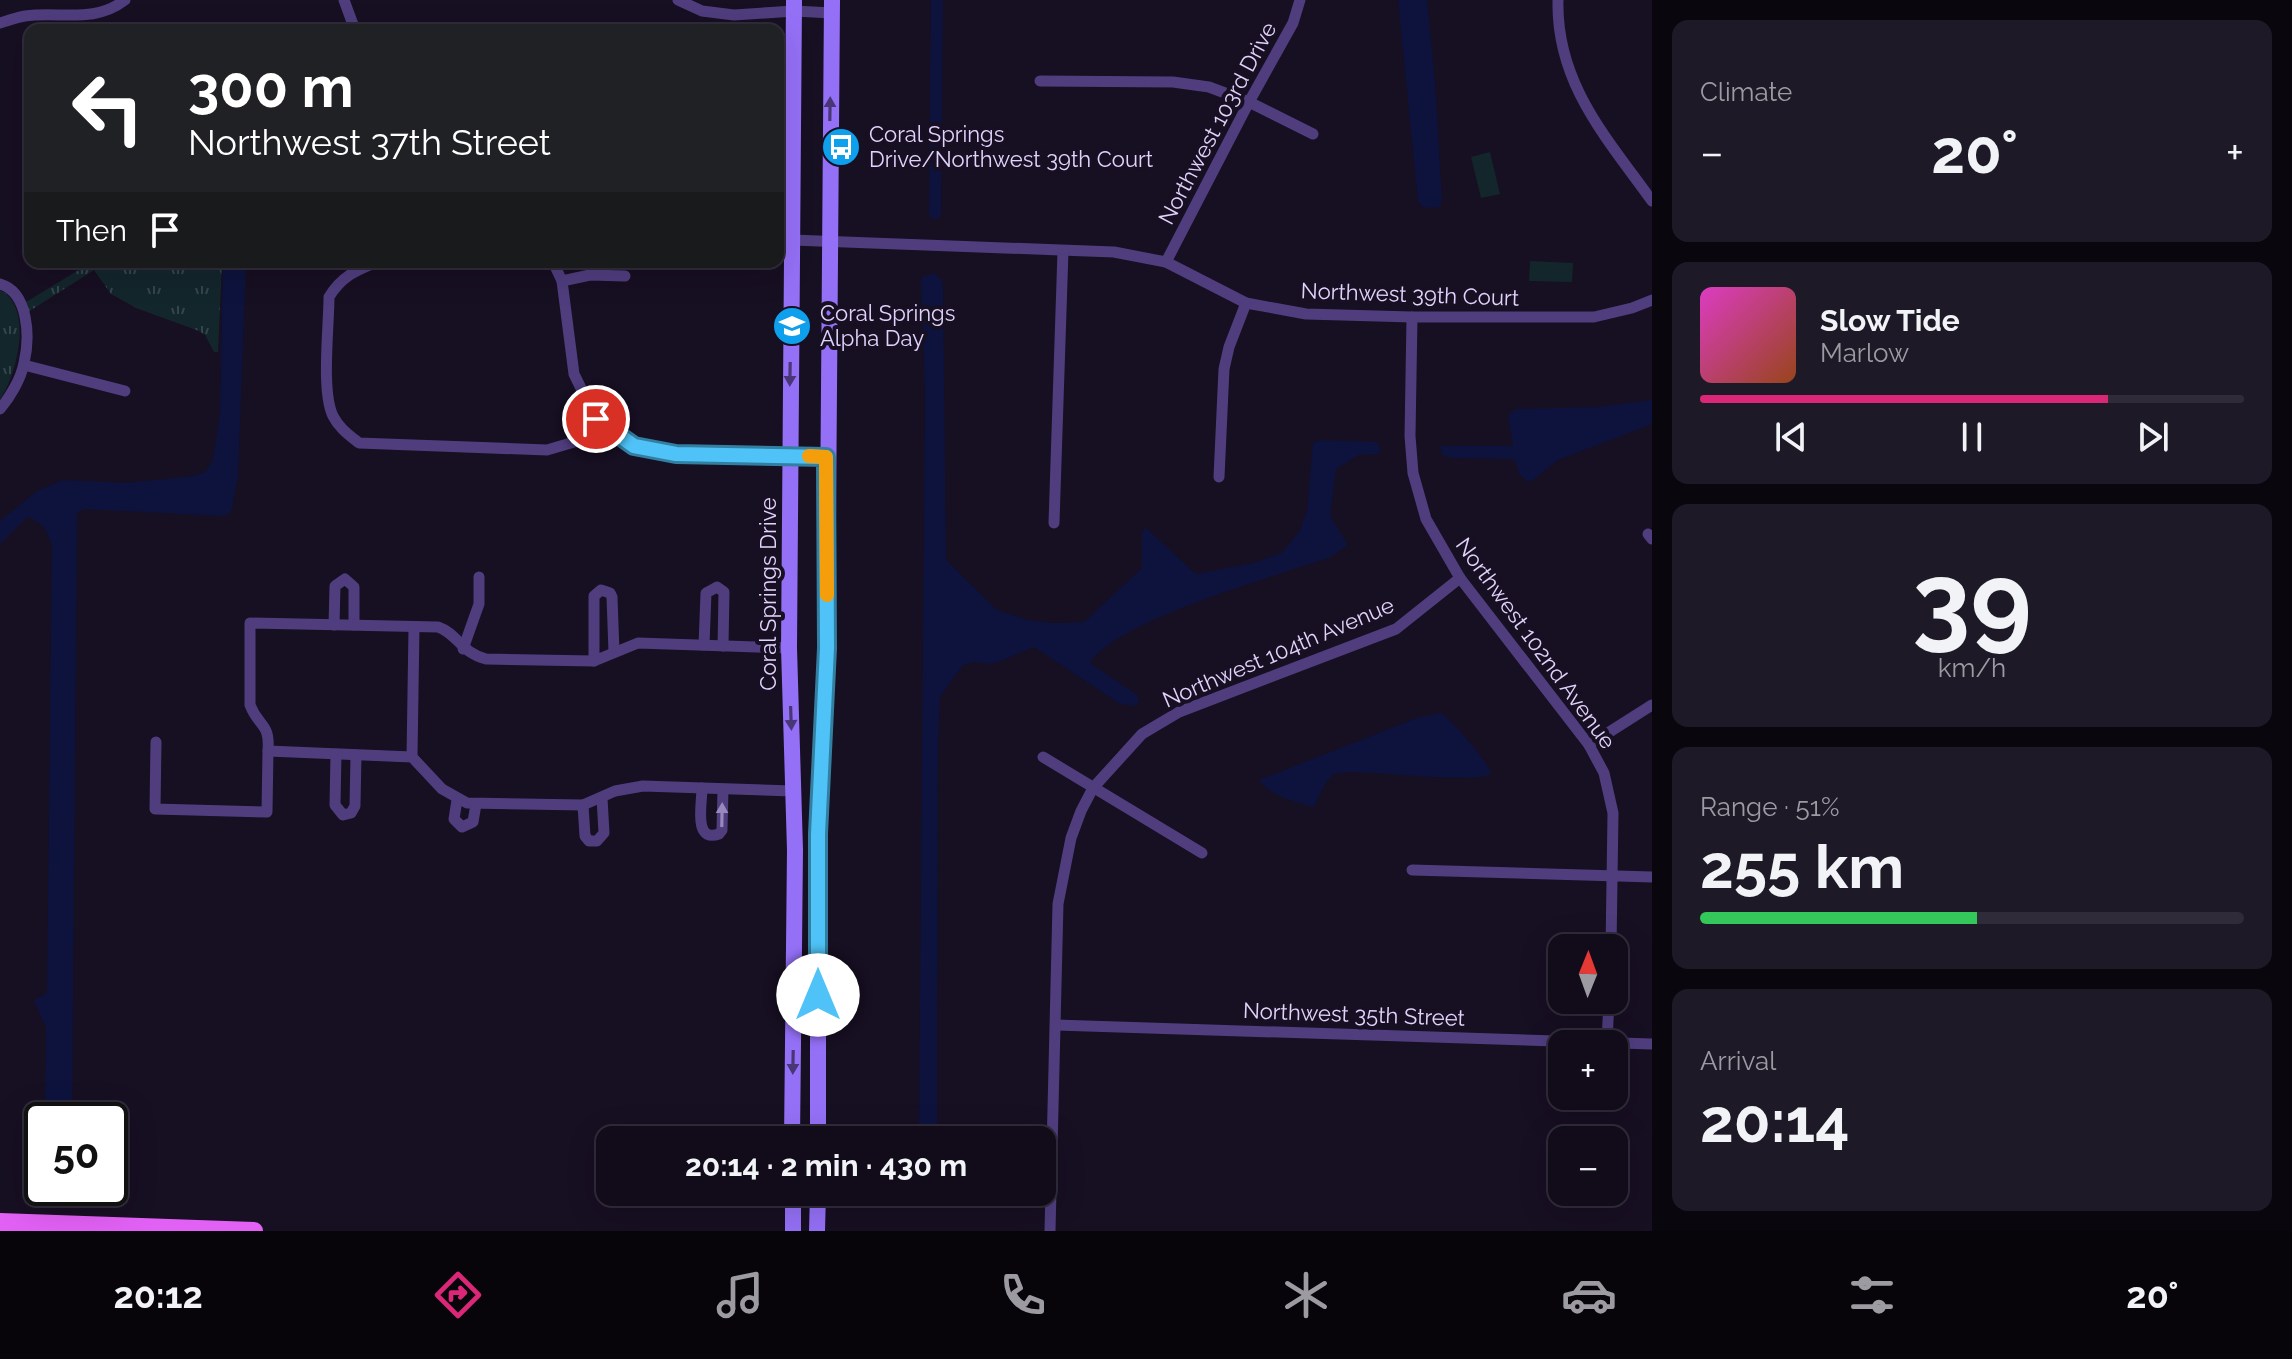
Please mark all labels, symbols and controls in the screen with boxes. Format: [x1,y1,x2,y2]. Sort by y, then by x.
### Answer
street label: Northwest 103rd Drive [1153,17,1281,229]
text: 300 m [188,54,354,120]
icon: left [56,56,160,160]
text: Climate [1700,77,1792,107]
one-way arrow [824,96,836,121]
text: 20° [1931,117,2018,187]
text: Northwest 37th Street [188,121,551,163]
place label: Coral Springs Drive/Northwest 39th Court [869,121,1154,172]
bus stop icon: Coral Springs Drive/Northwest 39th Court [820,126,862,168]
text: − [1700,127,1724,178]
text: + [2226,127,2244,178]
icon: arrive [143,208,187,252]
text: Then [56,213,127,248]
street label: Northwest 39th Court [1300,277,1520,311]
place label: Coral Springs Alpha Day [820,300,955,351]
text: Slow Tide [1820,303,1960,338]
school or university icon: Coral Springs Alpha Day [771,305,813,347]
text: Marlow [1820,338,1909,368]
one-way arrow [784,362,797,387]
pin [562,385,630,453]
icon: arrive [574,397,618,441]
icon: previous [1769,415,1813,459]
icon: pause [1950,415,1994,459]
icon: next [2131,415,2175,459]
street label: Coral Springs Drive [755,497,781,691]
street label: Northwest 102nd Avenue [1451,532,1621,754]
text: 39 [1912,540,2032,662]
street label: Northwest 104th Avenue [1158,591,1398,713]
text: km/h [1938,653,2006,683]
one-way arrow [785,706,798,731]
text: Range · 51% [1700,792,1839,822]
one-way arrow [716,802,729,827]
text: 255 km [1700,832,1904,902]
north arrow [1548,934,1628,1014]
map controls [1548,934,1628,1206]
position arrow [776,953,860,1037]
street label: Northwest 35th Street [1243,997,1466,1031]
button: + [1548,1030,1628,1110]
text: Arrival [1700,1046,1776,1076]
one-way arrow [787,1050,799,1075]
text: 20:14 [1700,1086,1849,1156]
speed limit sign: 50 [24,1102,128,1206]
button: − [1548,1126,1628,1206]
text: 20:14 · 2 min · 430 m [685,1148,967,1183]
icon: directions [430,1267,486,1323]
icon: music [712,1267,768,1323]
icon: phone [995,1267,1051,1323]
icon: climate [1278,1267,1334,1323]
icon: car [1561,1267,1617,1323]
icon: filters [1844,1267,1900,1323]
text: 20:12 [113,1274,203,1316]
text: 20° [2126,1274,2179,1316]

